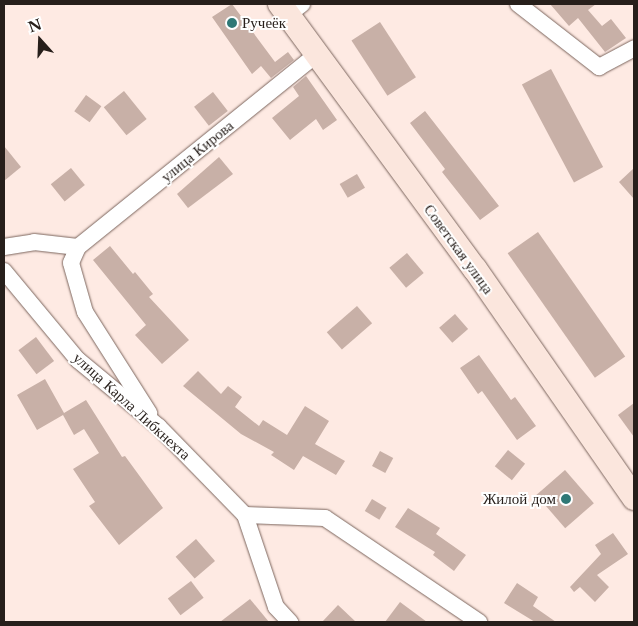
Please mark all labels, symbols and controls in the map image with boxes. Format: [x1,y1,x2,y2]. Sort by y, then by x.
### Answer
place label: Ручеёк [242,14,286,32]
north arrow [15,15,65,65]
text: N [26,15,44,37]
marker: Ручеёк [226,17,238,29]
street label: улица Кирова [157,116,237,186]
street label: Советская улица [420,201,498,297]
street label: улица Карла Либкнехта [70,349,194,463]
place label: Жилой дом [483,490,556,508]
marker: Жилой дом [560,493,572,505]

